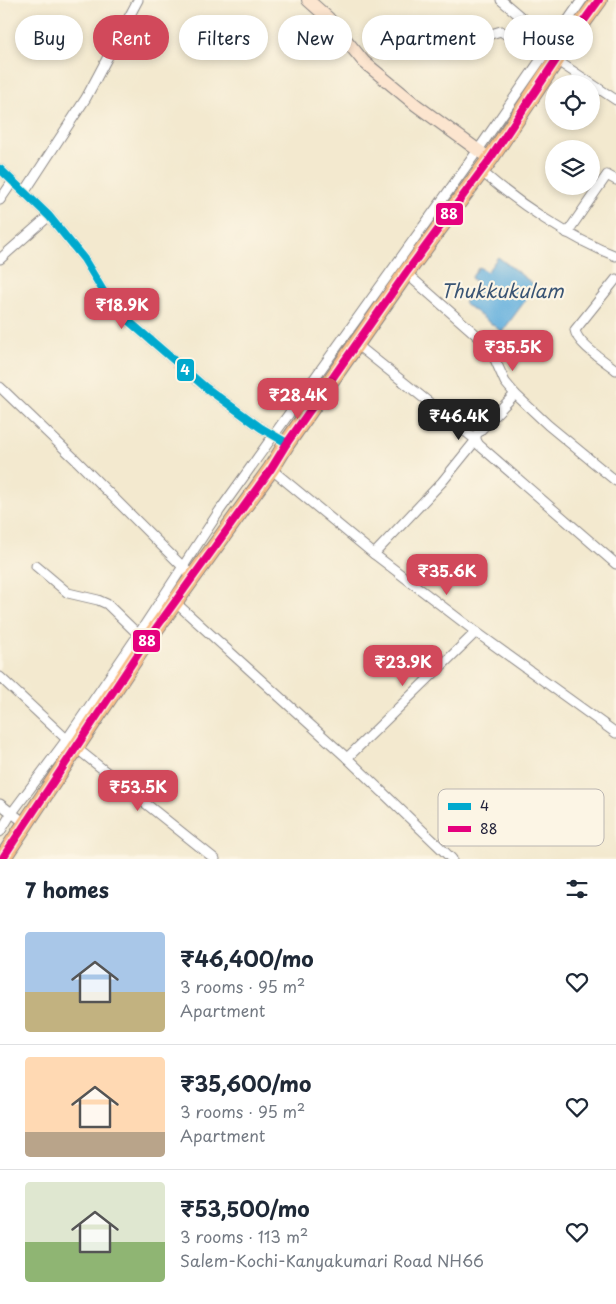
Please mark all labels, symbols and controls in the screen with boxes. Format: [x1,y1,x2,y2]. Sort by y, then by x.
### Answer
chip: Buy [15,15,83,60]
chip: Rent [93,15,169,60]
chip: Filters [179,15,268,60]
chip: New [278,15,352,60]
chip: Apartment [362,15,494,60]
chip: House [504,15,593,60]
map controls [545,75,600,195]
button: locate [545,75,600,130]
button: layers [545,140,600,195]
line badge: 88 [435,202,464,226]
text: 88 [440,203,458,224]
water label: Thukkukulam [440,276,564,304]
pin: ₹18.9K [81,288,163,330]
text: ₹18.9K [95,292,149,316]
pin: ₹35.5K [472,330,554,372]
text: ₹35.5K [484,334,542,358]
line badge: 4 [176,358,195,382]
text: 4 [180,359,190,380]
pin: ₹28.4K [257,378,339,420]
text: ₹28.4K [268,382,328,406]
pin: ₹46.4K [418,398,500,441]
text: ₹46.4K [429,403,489,427]
pin: ₹35.6K [406,554,488,596]
text: ₹35.6K [417,558,477,582]
line badge: 88 [132,629,161,653]
text: 88 [138,630,156,651]
pin: ₹23.9K [362,644,444,687]
text: ₹23.9K [374,649,432,673]
pin: ₹53.5K [97,770,179,812]
text: ₹53.5K [109,774,167,798]
legend [438,789,604,846]
text: 4 [480,795,489,816]
text: 88 [480,818,497,839]
text: 7 homes [25,873,109,905]
icon: filters [563,875,591,903]
text: ₹46,400/mo [180,942,314,974]
icon: home [65,952,125,1012]
icon: heart [563,968,591,996]
text: 3 rooms · 95 m² [180,974,305,998]
text: Apartment [180,998,265,1022]
text: ₹35,600/mo [180,1067,311,1099]
icon: home [65,1077,125,1137]
icon: heart [563,1093,591,1121]
text: 3 rooms · 95 m² [180,1099,305,1123]
text: Apartment [180,1123,265,1147]
text: ₹53,500/mo [180,1192,310,1224]
icon: home [65,1202,125,1262]
icon: heart [563,1218,591,1246]
text: 3 rooms · 113 m² [180,1224,308,1248]
text: Salem-Kochi-Kanyakumari Road NH66 [180,1248,484,1272]

